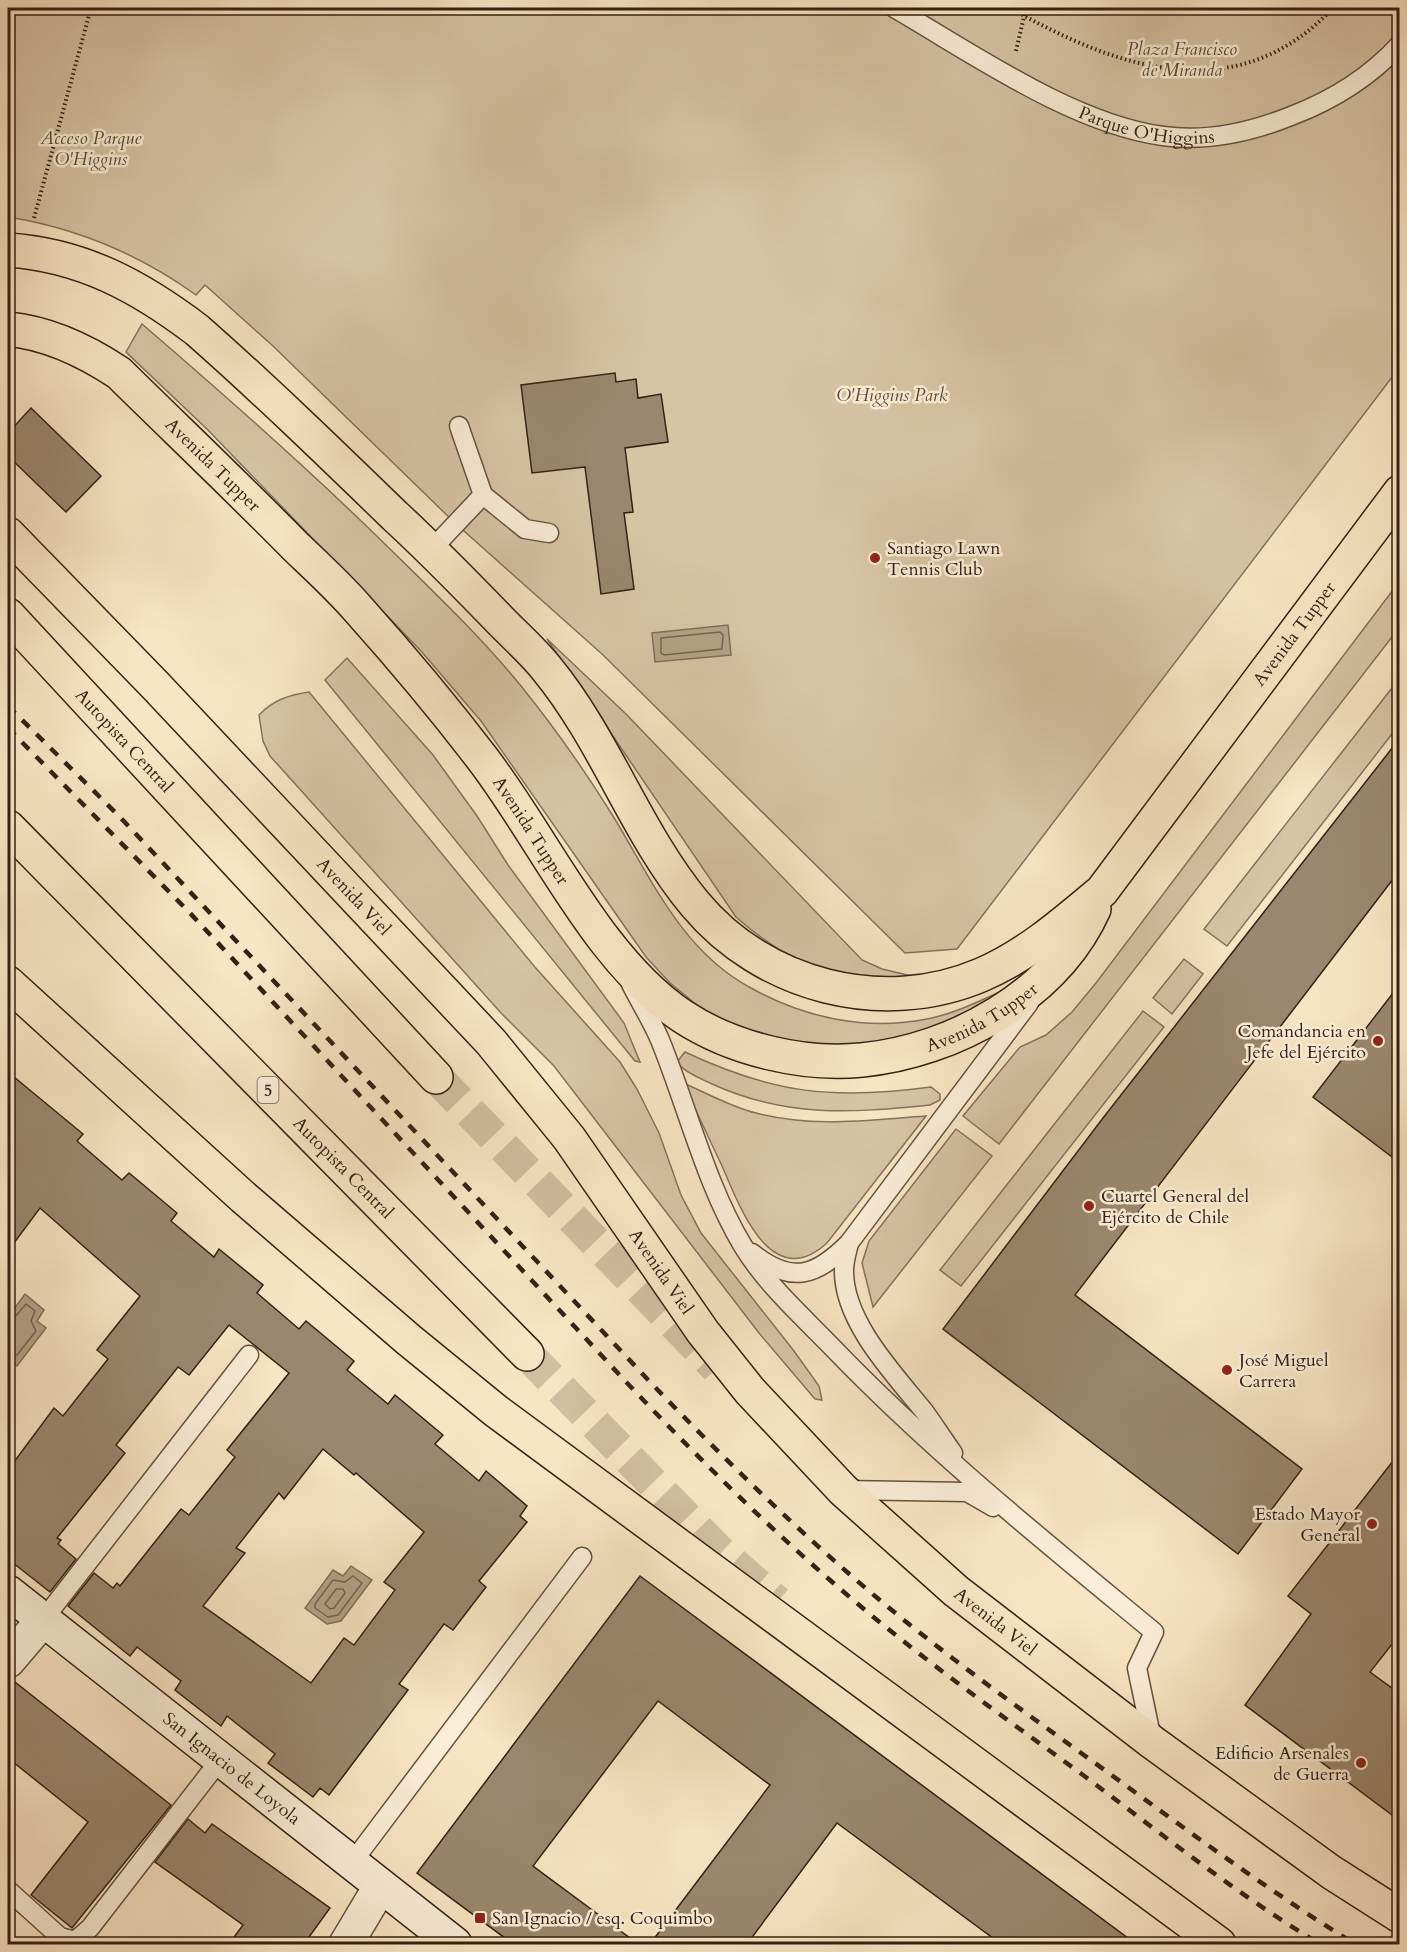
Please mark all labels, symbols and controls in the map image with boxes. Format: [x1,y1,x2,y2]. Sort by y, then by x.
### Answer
park label: Plaza Francisco de Miranda [1127,37,1237,83]
street label: Parque O'Higgins [1075,100,1216,151]
park label: Acceso Parque O'Higgins [40,126,142,172]
park label: O'Higgins Park [836,383,948,408]
street label: Avenida Tupper [159,413,266,518]
place label: Santiago Lawn Tennis Club [887,536,1001,582]
marker: Santiago Lawn Tennis Club [868,551,882,565]
street label: Avenida Tupper [1247,576,1342,692]
street label: Autopista Central [69,683,179,799]
street label: Avenida Tupper [486,771,575,890]
street label: Avenida Viel [311,852,397,942]
street label: Avenida Tupper [923,977,1044,1059]
place label: Comandancia en Jefe del Ejército [1237,1019,1367,1065]
marker: Comandancia en Jefe del Ejército [1371,1034,1385,1048]
road number: 5 [258,1077,278,1103]
street label: Autopista Central [287,1111,399,1225]
place label: Cuartel General del Ejército de Chile [1101,1184,1250,1230]
marker: Cuartel General del Ejército de Chile [1082,1199,1096,1213]
street label: Avenida Viel [623,1224,699,1320]
place label: José Miguel Carrera [1236,1348,1329,1394]
marker: José Miguel Carrera [1220,1363,1234,1377]
place label: Estado Mayor General [1255,1502,1360,1548]
marker: Estado Mayor General [1365,1517,1379,1531]
street label: Avenida Viel [948,1582,1042,1662]
street label: San Ignacio de Loyola [158,1707,306,1831]
place label: Edificio Arsenales de Guerra [1215,1741,1349,1787]
marker: Edificio Arsenales de Guerra [1354,1756,1368,1770]
place label: San Ignacio / esq. Coquimbo [492,1906,713,1931]
marker: San Ignacio / esq. Coquimbo [473,1911,487,1925]

